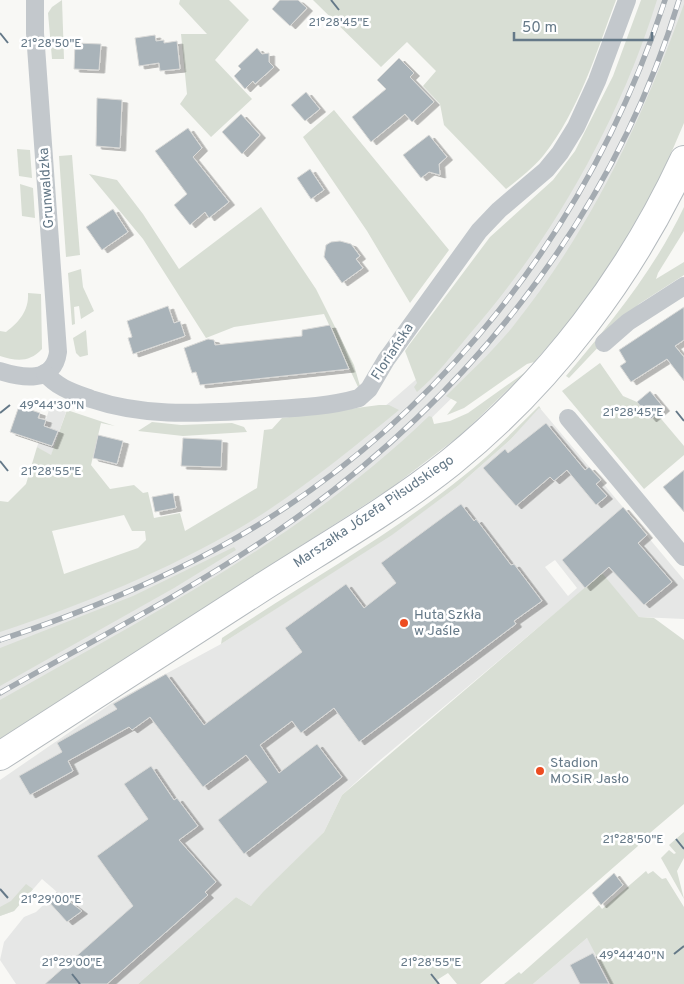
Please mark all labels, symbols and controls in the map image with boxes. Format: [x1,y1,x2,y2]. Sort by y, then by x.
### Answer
scale bar [514,10,652,42]
text: 21°28'45"E [309,15,369,31]
text: 50 m [522,19,557,38]
text: 21°28'50"E [20,36,82,52]
street label: Grunwaldzka [36,147,58,229]
street label: Floriańska [368,320,418,384]
text: 49°44'30"N [20,398,84,414]
text: 21°28'45"E [603,405,663,421]
street label: Marszałka Józefa Piłsudskiego [290,452,458,572]
text: 21°28'55"E [21,464,81,480]
place label: Huta Szkła w Jaśle [414,607,481,640]
marker: Huta Szkła w Jaśle [398,617,410,629]
place label: Stadion MOSiR Jasło [550,755,629,788]
marker: Stadion MOSiR Jasło [534,765,546,777]
text: 21°28'50"E [602,832,664,848]
text: 21°29'00"E [20,892,82,908]
text: 49°44'40"N [599,948,665,964]
text: 21°29'00"E [41,955,103,971]
text: 21°28'55"E [401,955,461,971]

